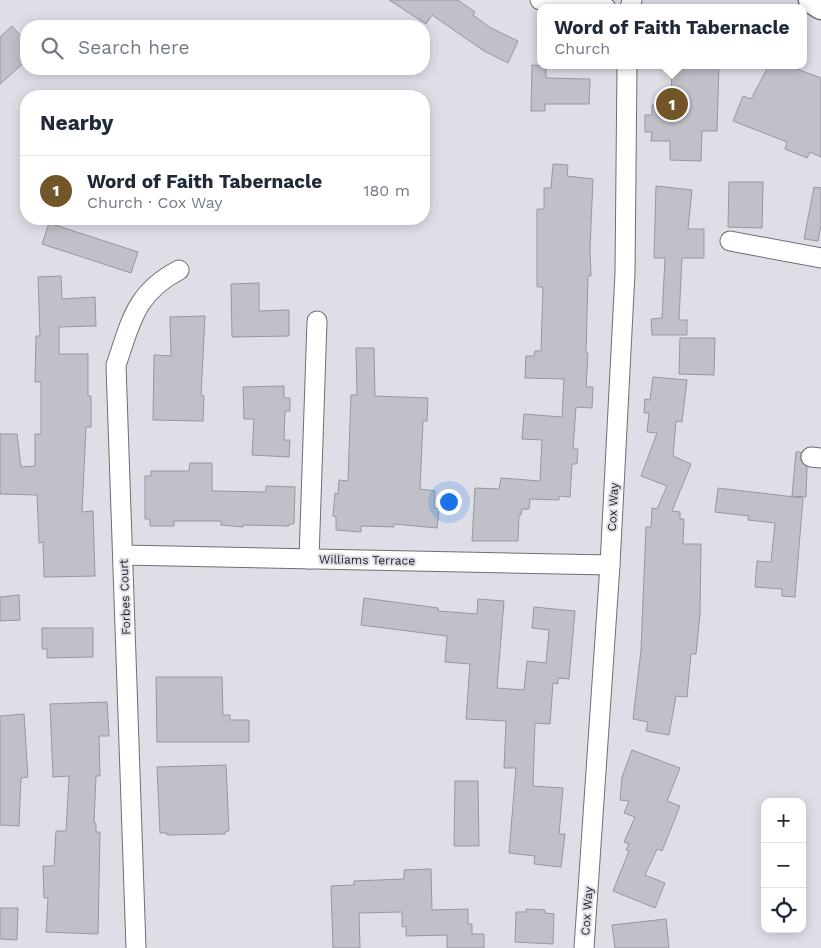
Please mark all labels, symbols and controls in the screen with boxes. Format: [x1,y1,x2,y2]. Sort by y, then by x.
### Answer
popup [537,4,807,69]
text: Word of Faith Tabernacle [554,16,790,39]
search box [20,20,430,75]
icon: search [38,34,66,62]
text: Search here [78,36,189,59]
text: Church [554,39,610,58]
pin: 1 [656,85,688,123]
text: Nearby [40,110,113,135]
text: Word of Faith Tabernacle [87,170,322,193]
text: 1 [53,181,59,200]
text: 180 m [363,181,410,200]
text: Church · Cox Way [87,193,223,212]
street label: Cox Way [605,481,621,532]
your location [436,489,462,515]
street label: Williams Terrace [319,552,415,568]
street label: Forbes Court [117,559,133,635]
map controls [761,798,806,933]
button: + [761,798,806,843]
button: − [761,843,806,888]
street label: Cox Way [578,885,596,936]
button: locate [761,888,806,933]

